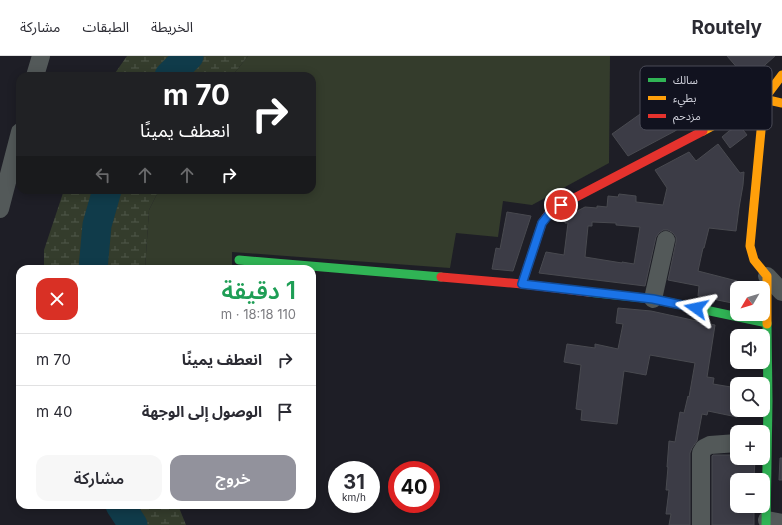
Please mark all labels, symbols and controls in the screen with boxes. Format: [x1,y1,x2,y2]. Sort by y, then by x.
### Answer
text: Routely [691,16,762,39]
text: مشاركة [20,18,60,35]
text: الطبقات [82,18,129,35]
text: الخريطة [151,18,193,35]
legend [640,66,772,130]
text: سالك [673,73,698,87]
text: 70 m [163,78,230,112]
icon: right [244,88,296,140]
text: بطيء [673,91,696,108]
text: مزدحم [673,109,701,125]
text: انعطف يمينًا [140,120,230,141]
icon: left [92,164,114,186]
icon: ahead [134,164,156,186]
icon: ahead [176,164,198,186]
icon: right [218,164,240,186]
pin [544,188,578,222]
icon: arrive [550,194,572,216]
text: 1 دقيقة [222,276,296,305]
button: close [36,278,78,320]
north arrow [730,281,770,321]
map controls [730,281,770,513]
position arrow [675,287,717,329]
text: 110 m · 18:18 [221,306,296,322]
button: sound [730,329,770,369]
icon: right [274,349,296,371]
text: 70 m [36,350,71,369]
text: انعطف يمينًا [182,350,262,369]
button: search [730,377,770,417]
icon: arrive [274,401,296,423]
text: 40 m [36,402,73,421]
text: الوصول إلى الوجهة [142,402,262,421]
button: + [730,425,770,465]
button: مشاركة [36,455,162,501]
button: خروج [170,455,296,501]
speed limit sign: 40 [388,461,440,513]
text: 31 [343,470,365,494]
button: − [730,473,770,513]
text: km/h [342,491,366,503]

